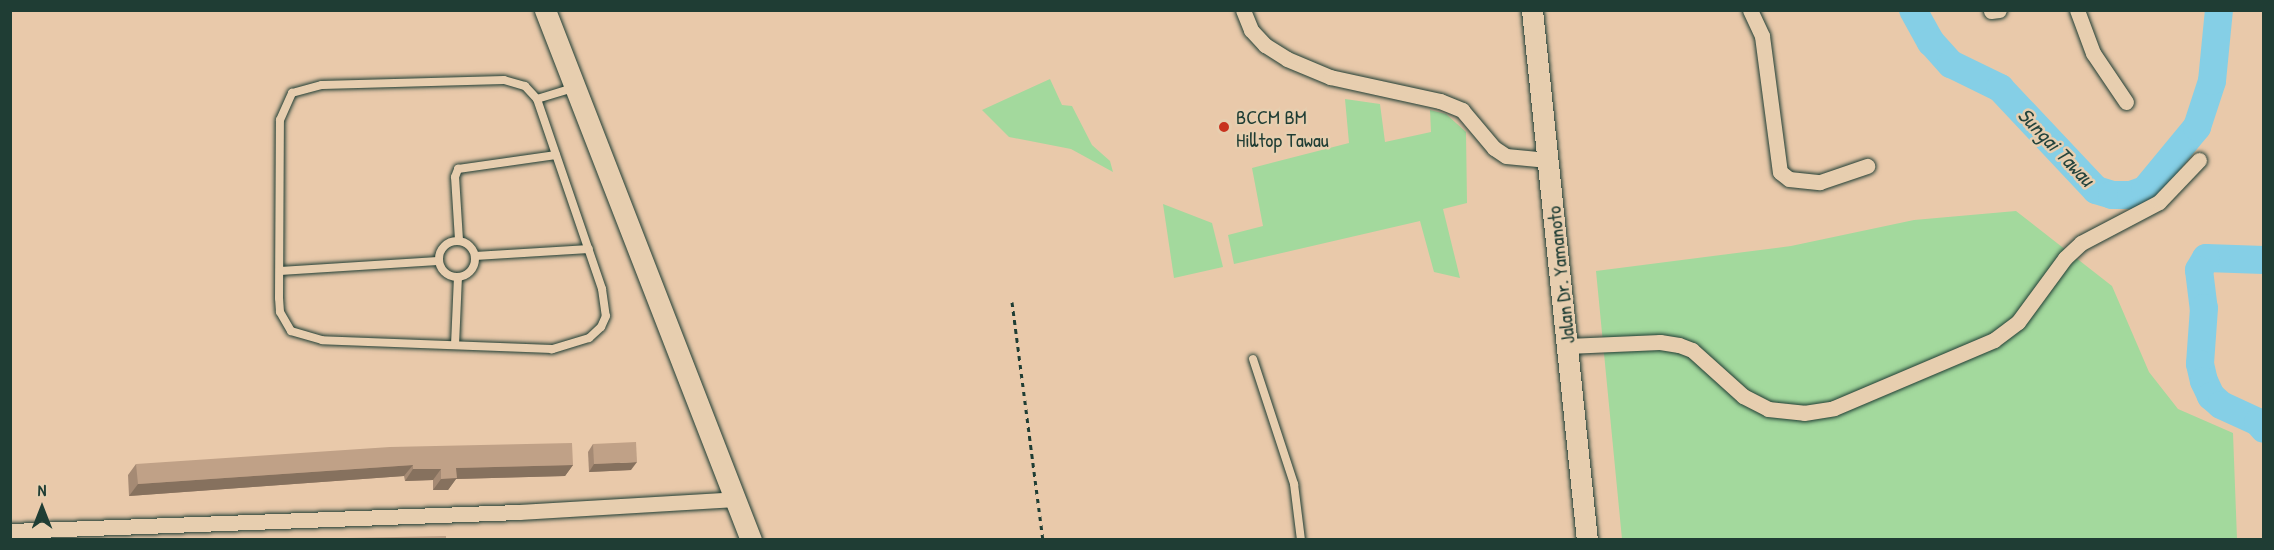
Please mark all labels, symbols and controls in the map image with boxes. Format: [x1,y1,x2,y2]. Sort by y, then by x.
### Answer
water label: Sungai Tawau [2013,103,2099,191]
place label: BCCM BM Hilltop Tawau [1236,104,1329,151]
marker: BCCM BM Hilltop Tawau [1217,120,1231,134]
street label: Jalan Dr. Yamanoto [1541,205,1579,345]
north arrow [12,478,72,538]
text: N [38,479,46,501]

